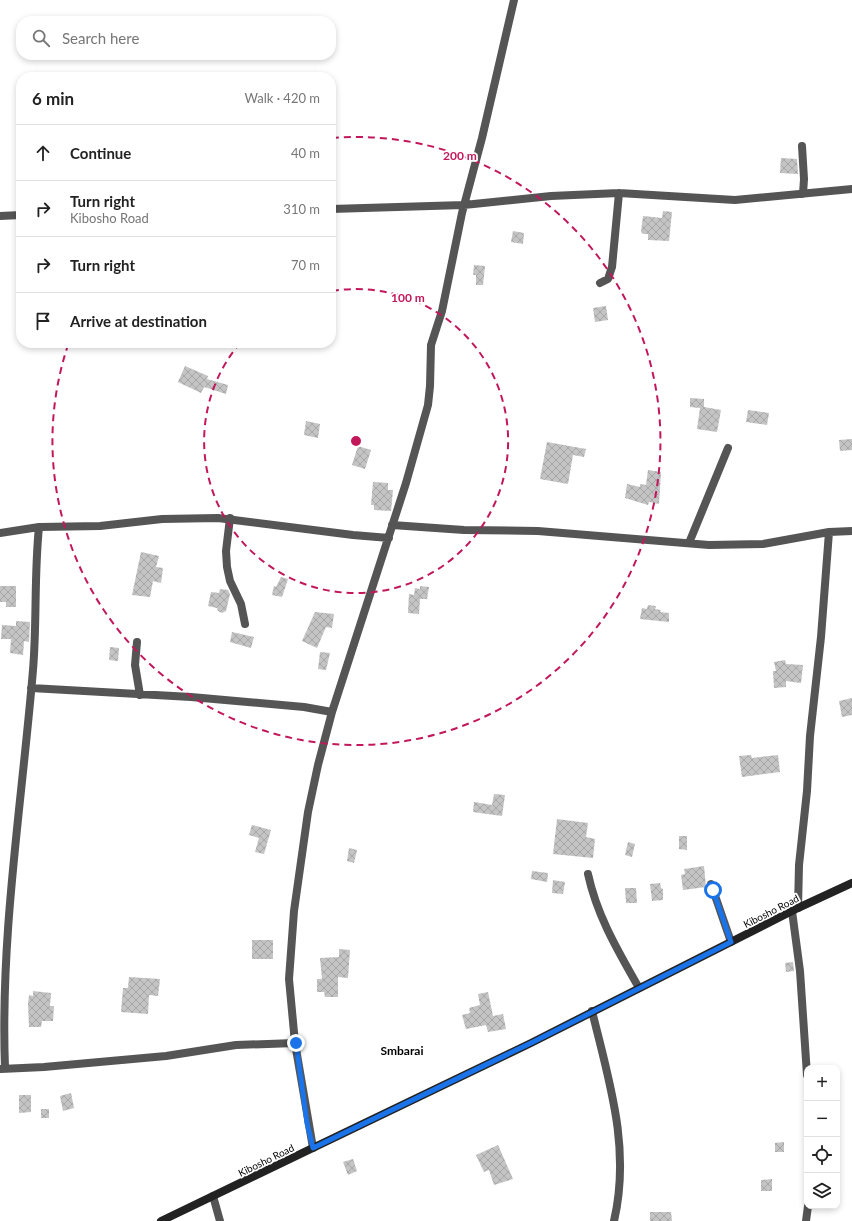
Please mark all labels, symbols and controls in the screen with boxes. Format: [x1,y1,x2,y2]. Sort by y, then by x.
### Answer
search box [16,16,336,60]
icon: search [30,27,52,49]
text: Search here [62,29,139,47]
text: 6 min [32,88,74,109]
text: Walk · 420 m [244,90,320,106]
icon: ahead [32,142,54,164]
text: Continue [70,144,131,162]
text: 40 m [291,145,320,161]
text: 200 m [443,148,477,163]
text: Turn right [70,192,135,210]
icon: right [32,198,54,220]
text: 310 m [283,201,320,217]
text: Kibosho Road [70,210,149,226]
icon: right [32,254,54,276]
text: Turn right [70,256,135,274]
text: 70 m [291,257,320,273]
text: 100 m [391,290,425,305]
icon: arrive [32,310,54,332]
text: Arrive at destination [70,312,207,330]
centre of rings [349,434,363,448]
route start [704,881,722,899]
street label: Kibosho Road [741,892,801,930]
route end [287,1034,305,1052]
district label: Smbarai [381,1043,423,1058]
map controls [804,1065,840,1209]
button: + [804,1065,840,1101]
button: − [804,1101,840,1137]
button: locate [804,1137,840,1173]
street label: Kibosho Road [236,1141,296,1179]
button: layers [804,1173,840,1209]

